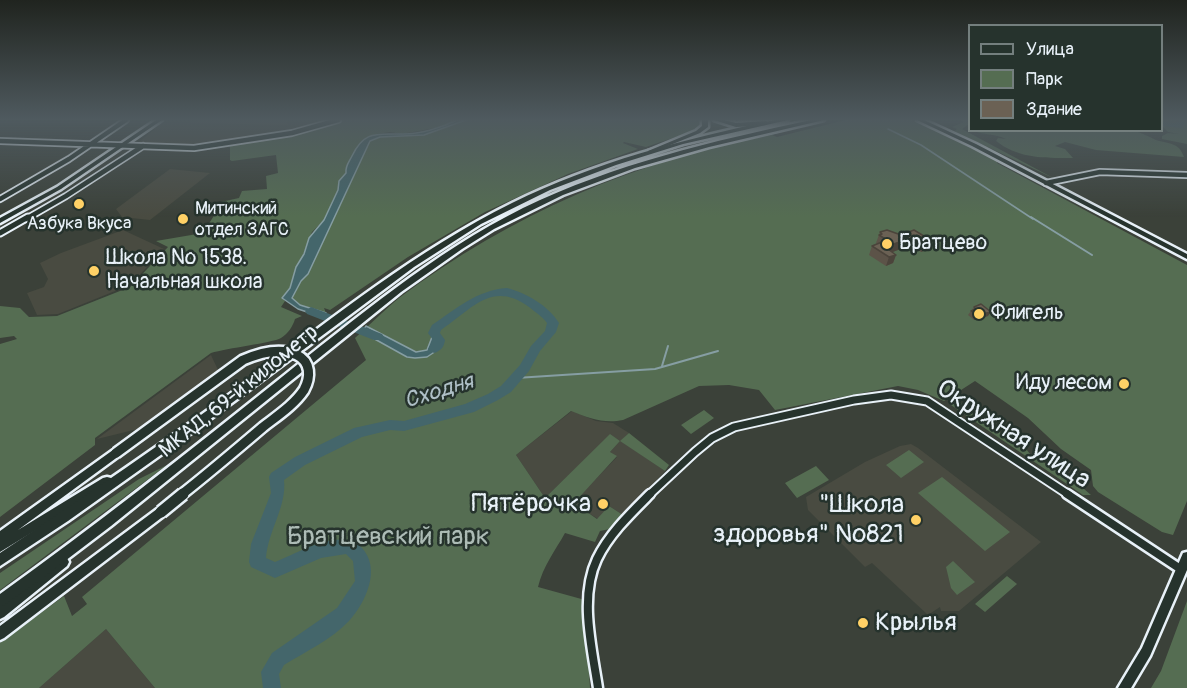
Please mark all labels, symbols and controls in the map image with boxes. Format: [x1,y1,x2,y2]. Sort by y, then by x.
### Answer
legend [968,24,1163,132]
text: Улица [1026,38,1074,61]
text: Парк [1026,68,1063,91]
text: Здание [1026,98,1082,121]
marker: Азбука Вкуса [72,197,86,211]
place label: Митинский отдел ЗАГС [195,198,289,240]
marker: Митинский отдел ЗАГС [176,212,190,226]
place label: Азбука Вкуса [27,213,131,235]
place label: Братцево [899,231,987,257]
marker: Братцево [880,237,894,251]
place label: Школа № 1538. Начальная школа [106,246,263,296]
marker: Школа № 1538. Начальная школа [87,264,101,278]
place label: Флигель [991,301,1064,327]
marker: Флигель [972,307,986,321]
street label: МКАД, 69-й километр [154,320,324,464]
water label: Сходня [401,369,477,415]
place label: Иду лесом [1016,371,1112,397]
street label: Окружная улица [930,374,1096,496]
marker: Иду лесом [1117,377,1131,391]
place label: Пятёрочка [471,488,591,520]
place label: "Школа здоровья" №821 [713,489,904,550]
marker: Пятёрочка [596,497,610,511]
marker: "Школа здоровья" №821 [909,513,923,527]
park label: Братцевский парк [287,521,489,553]
place label: Крылья [875,607,957,639]
marker: Крылья [856,616,870,630]

